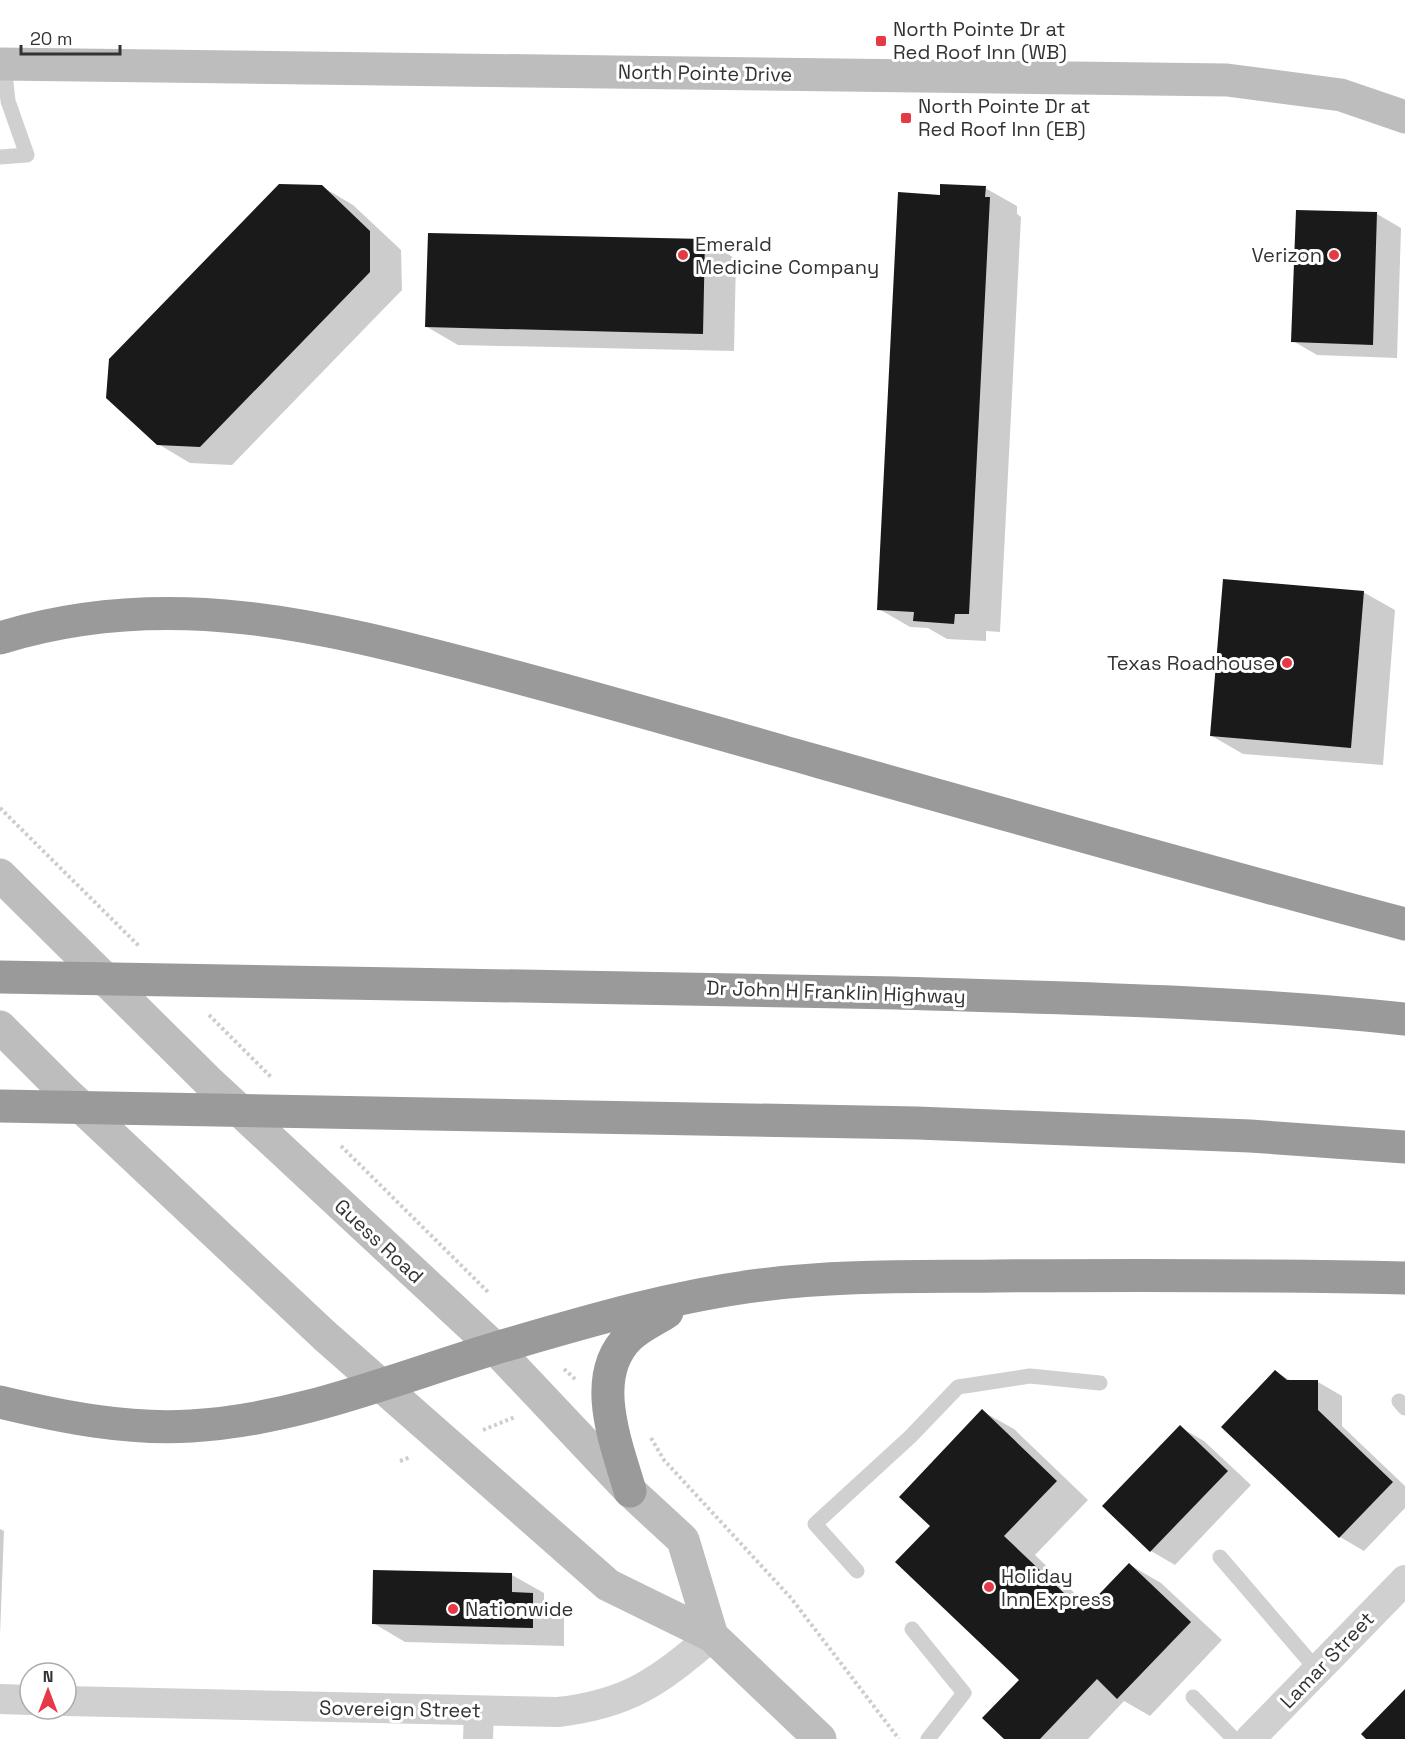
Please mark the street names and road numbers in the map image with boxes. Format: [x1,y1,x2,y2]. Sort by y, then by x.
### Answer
street label: North Pointe Drive [618,58,792,88]
street label: Dr John H Franklin Highway [706,974,966,1010]
street label: Guess Road [329,1193,429,1289]
street label: Lamar Street [1274,1606,1380,1714]
street label: Sovereign Street [319,1695,481,1723]

